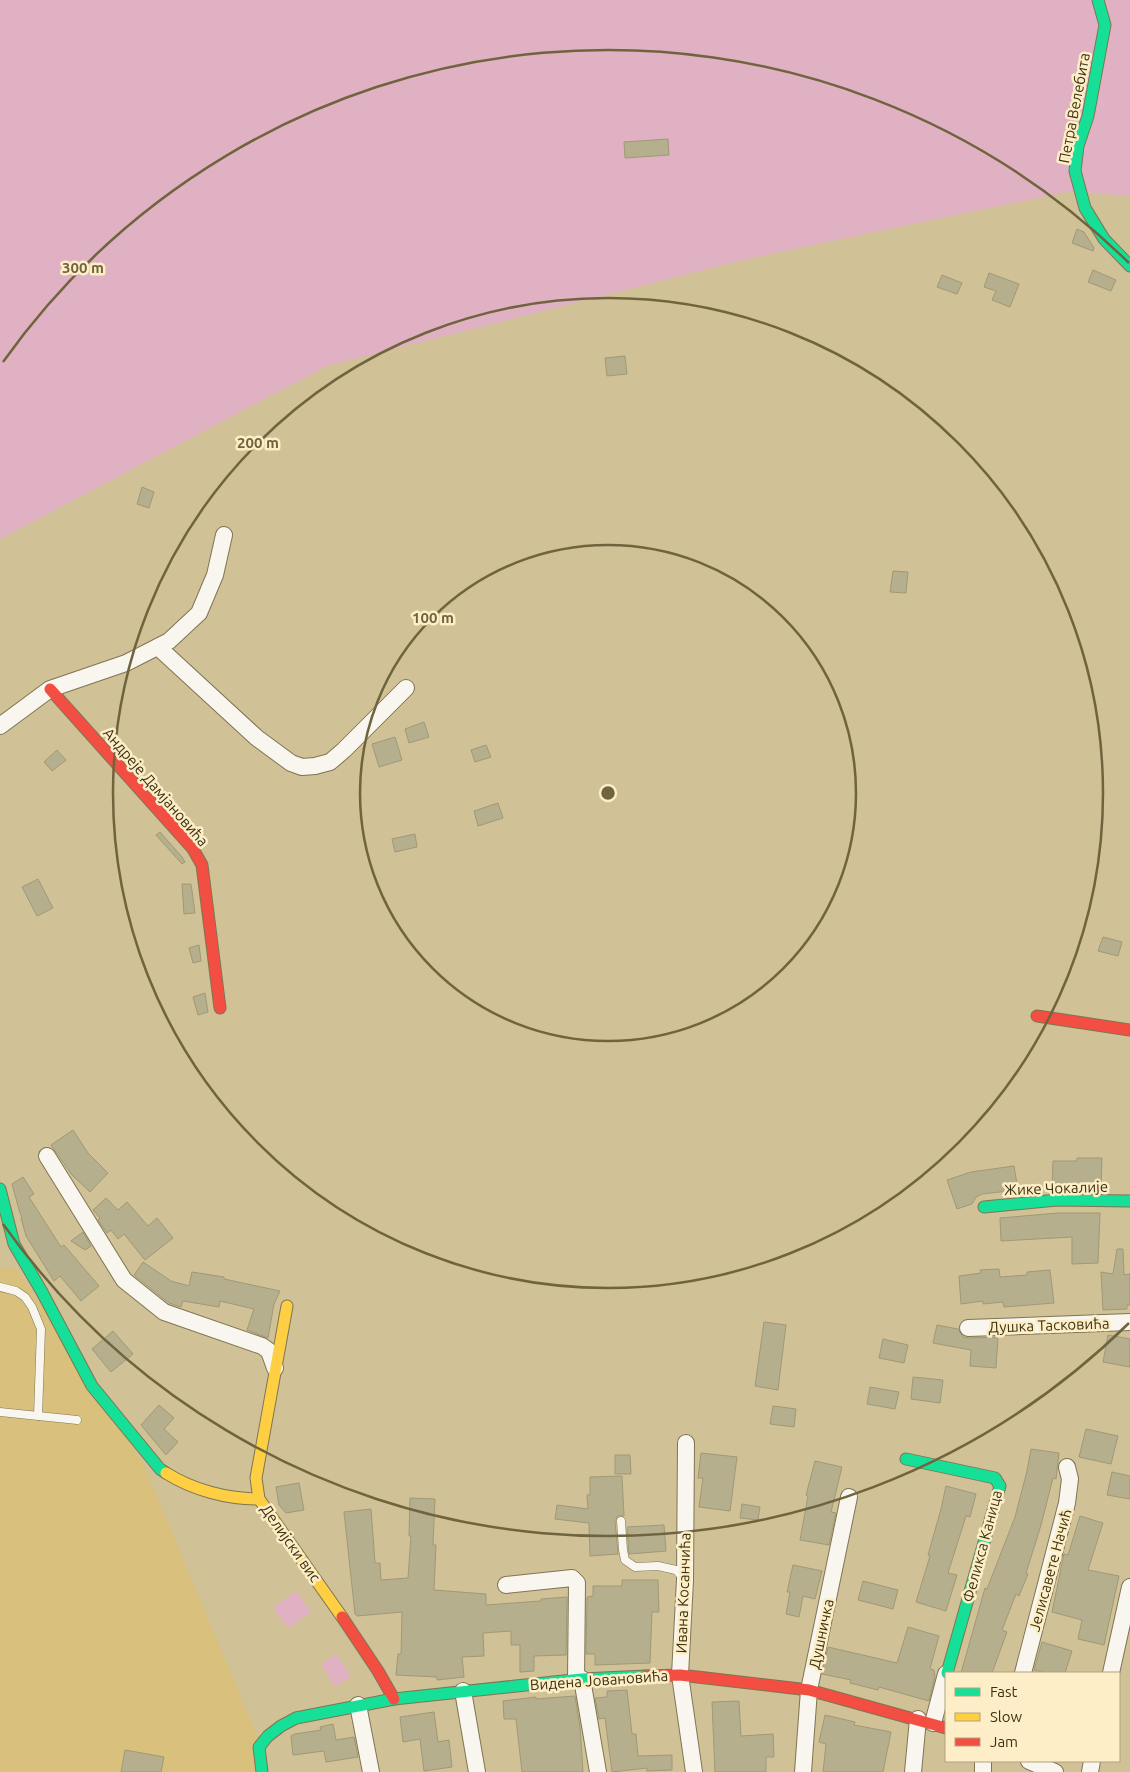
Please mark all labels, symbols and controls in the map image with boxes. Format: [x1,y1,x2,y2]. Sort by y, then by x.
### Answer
street label: Петра Велебита [1055,51,1093,165]
text: 300 m [62,259,104,276]
text: 200 m [237,434,279,451]
text: 100 m [412,609,454,626]
street label: Андреје Дамјановића [100,724,212,850]
centre of rings [599,784,617,802]
street label: Жике Чокалије [1004,1178,1108,1198]
street label: Душка Тасковића [988,1314,1110,1336]
street label: Феликса Каница [959,1488,1005,1604]
street label: Делијски вис [258,1501,324,1585]
street label: Јелисавете Начић [1025,1507,1075,1633]
street label: Ивана Косанчића [672,1532,694,1654]
street label: Душничка [805,1597,837,1671]
street label: Видена Јовановића [529,1667,669,1693]
legend [945,1672,1120,1762]
text: Fast [990,1683,1018,1700]
text: Slow [990,1708,1023,1725]
text: Jam [990,1733,1018,1750]

